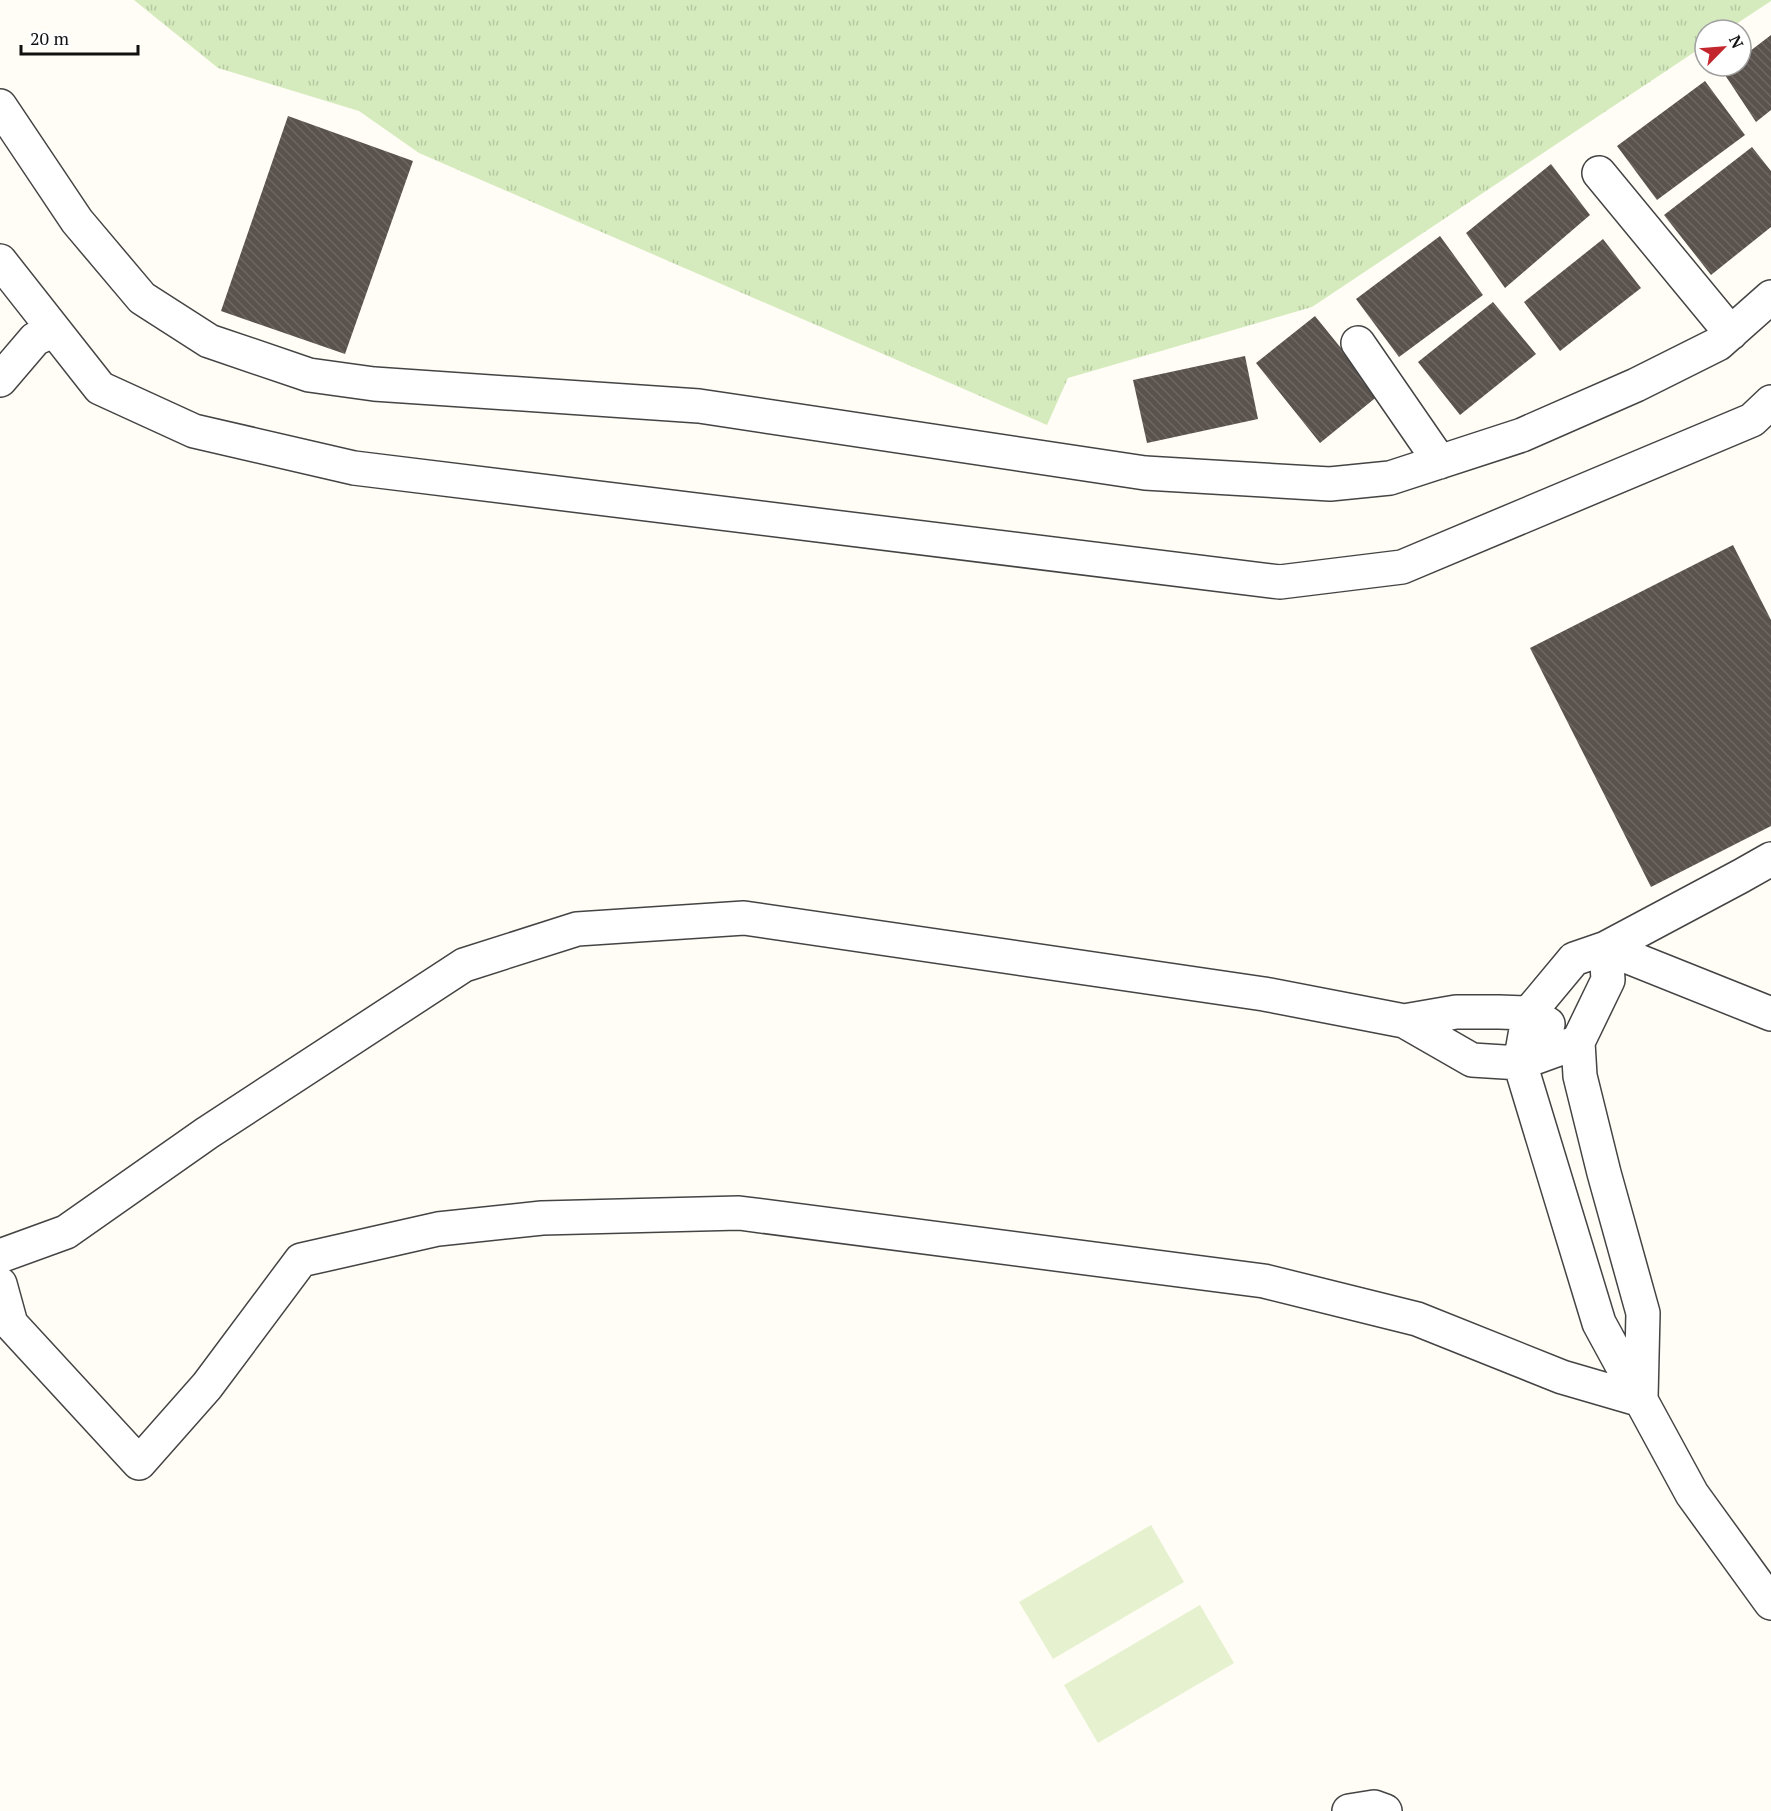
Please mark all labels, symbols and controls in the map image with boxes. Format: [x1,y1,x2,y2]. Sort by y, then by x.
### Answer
scale bar [21,18,138,56]
north arrow [1693,18,1753,78]
text: 20 m [30,26,70,50]
text: N [1724,32,1749,52]

